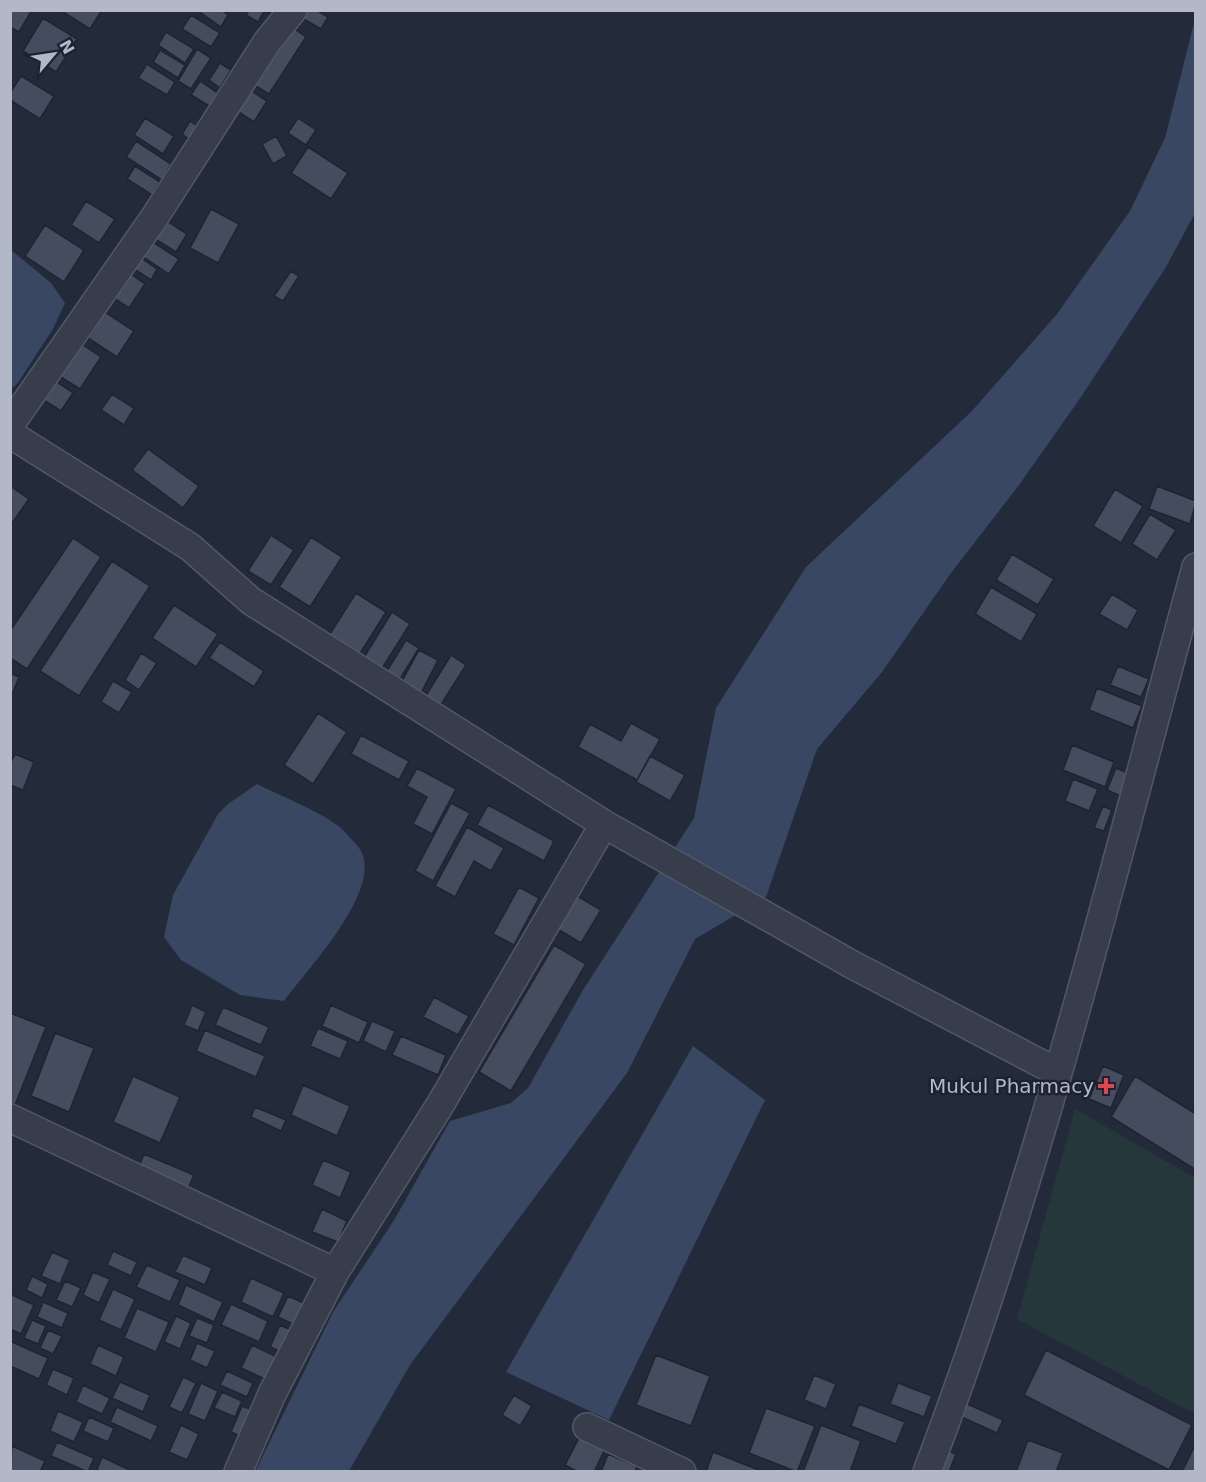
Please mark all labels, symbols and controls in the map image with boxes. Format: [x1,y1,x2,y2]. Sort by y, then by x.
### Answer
north arrow [24,24,84,84]
text: N [55,37,78,57]
place label: Mukul Pharmacy [929,1074,1094,1098]
marker: Mukul Pharmacy [1099,1079,1113,1093]

